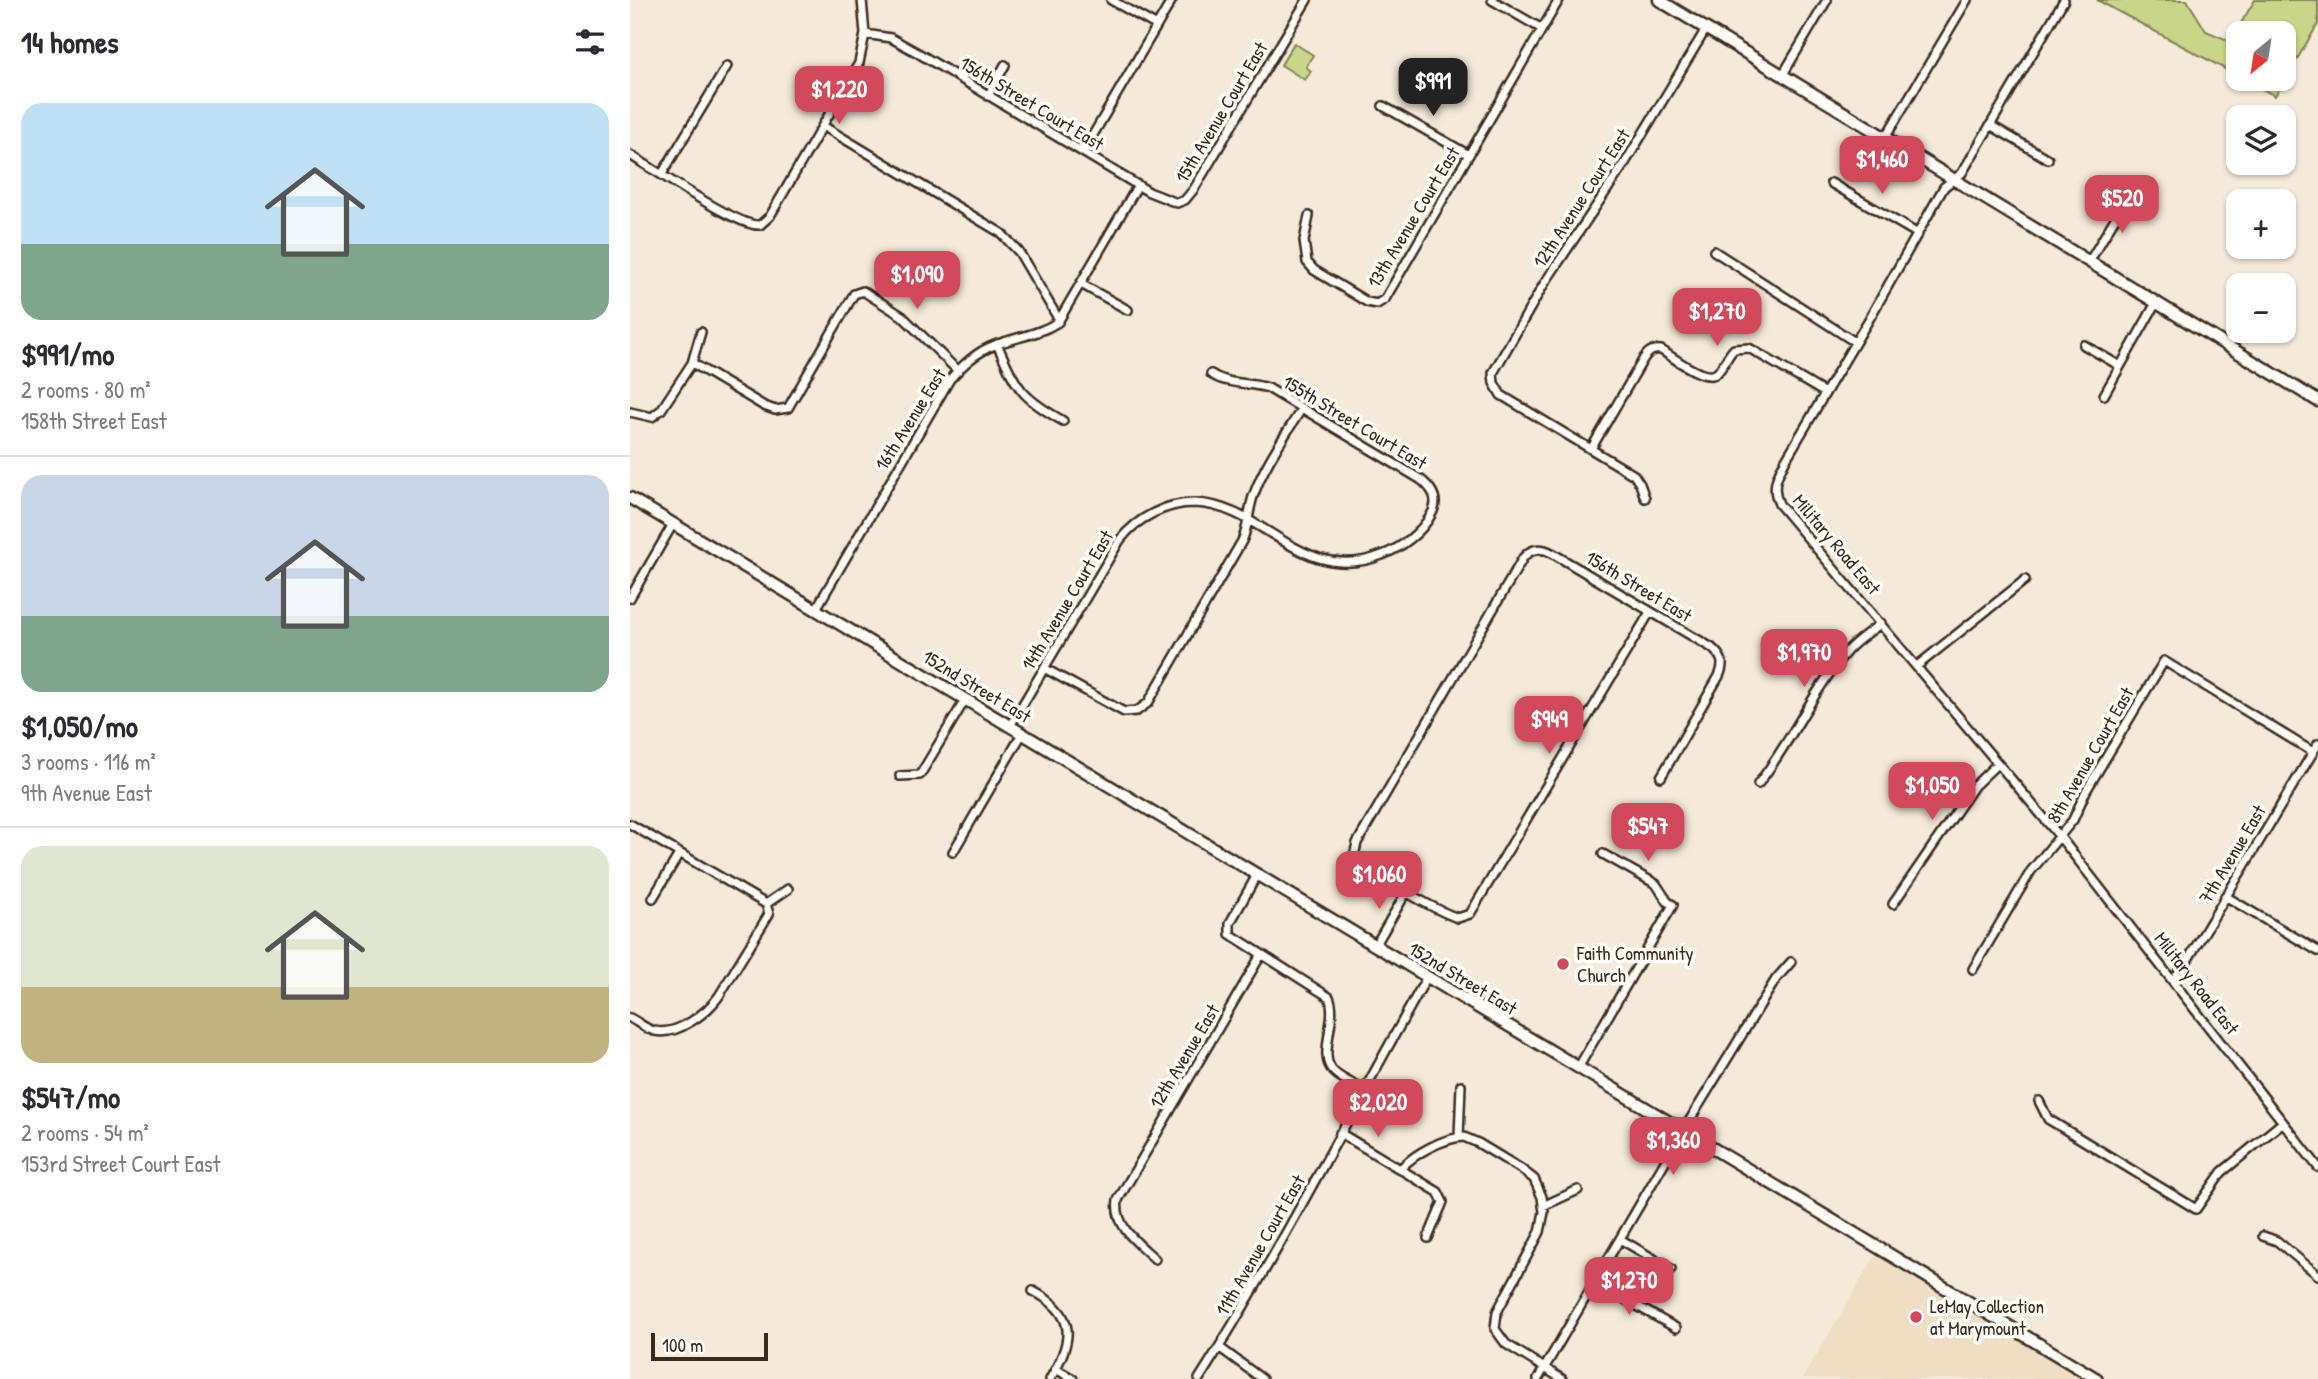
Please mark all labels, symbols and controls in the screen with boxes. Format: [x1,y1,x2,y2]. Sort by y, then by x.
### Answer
north arrow [2226,21,2296,91]
map controls [2226,21,2296,343]
text: 14 homes [21,22,119,62]
icon: filters [571,23,609,61]
street label: 15th Avenue Court East [1169,36,1274,187]
street label: 156th Street Court East [955,50,1109,157]
pin: $991 [1392,58,1474,118]
text: $991 [1415,65,1451,96]
pin: $1,220 [782,66,896,126]
text: $1,220 [811,73,867,104]
button: layers [2226,105,2296,175]
street label: 12th Avenue Court East [1526,123,1636,273]
pin: $1,460 [1825,136,1939,196]
street label: 13th Avenue Court East [1361,141,1466,292]
text: $1,460 [1856,143,1908,174]
icon: home [252,149,378,275]
pin: $520 [2081,176,2163,235]
text: $520 [2101,182,2143,213]
button: + [2226,189,2296,259]
pin: $1,090 [860,252,974,311]
text: $1,090 [890,258,944,289]
button: − [2226,273,2296,343]
pin: $1,270 [1660,288,1774,348]
text: $1,270 [1688,295,1746,326]
text: $991/mo [21,334,114,374]
street label: 16th Avenue East [868,363,952,475]
street label: 155th Street Court East [1278,369,1432,476]
text: 2 rooms · 80 m² [21,374,151,405]
text: 158th Street East [21,405,167,436]
street label: Military Road East [1787,488,1887,600]
icon: home [252,521,378,647]
street label: 14th Avenue Court East [1015,525,1119,675]
street label: 156th Street East [1581,544,1697,628]
pin: $1,970 [1747,630,1861,689]
text: $1,970 [1777,636,1831,667]
street label: 152nd Street East [918,643,1037,729]
street label: 8th Avenue Court East [2040,682,2140,828]
pin: $949 [1508,696,1590,756]
text: $949 [1530,703,1568,734]
text: $1,050/mo [21,706,138,746]
text: 3 rooms · 116 m² [21,746,156,777]
pin: $1,050 [1875,762,1989,822]
text: $1,050 [1905,769,1960,800]
text: 9th Avenue East [21,777,152,808]
street label: 7th Avenue East [2192,800,2272,908]
pin: $547 [1607,804,1689,863]
text: $547 [1627,810,1669,841]
pin: $1,060 [1322,852,1436,911]
text: $1,060 [1352,858,1406,889]
icon: home [252,892,378,1018]
street label: Military Road East [2149,926,2246,1040]
street label: 152nd Street East [1404,935,1523,1021]
place label: Faith Community Church [1576,940,1694,988]
marker: Faith Community Church [1555,956,1571,972]
street label: 12th Avenue East [1143,999,1225,1113]
text: $547/mo [21,1077,120,1117]
pin: $2,020 [1321,1080,1435,1139]
text: $2,020 [1349,1086,1407,1117]
text: 2 rooms · 54 m² [21,1117,149,1148]
pin: $1,360 [1616,1118,1730,1177]
text: $1,360 [1646,1124,1700,1155]
text: 153rd Street Court East [21,1148,220,1179]
street label: 11th Avenue Court East [1209,1169,1311,1320]
pin: $1,270 [1572,1258,1686,1317]
text: $1,270 [1600,1264,1658,1295]
place label: LeMay Collection at Marymount [1930,1293,2044,1341]
marker: LeMay Collection at Marymount [1908,1309,1924,1325]
scale bar [651,1330,768,1362]
text: 100 m [662,1332,703,1358]

